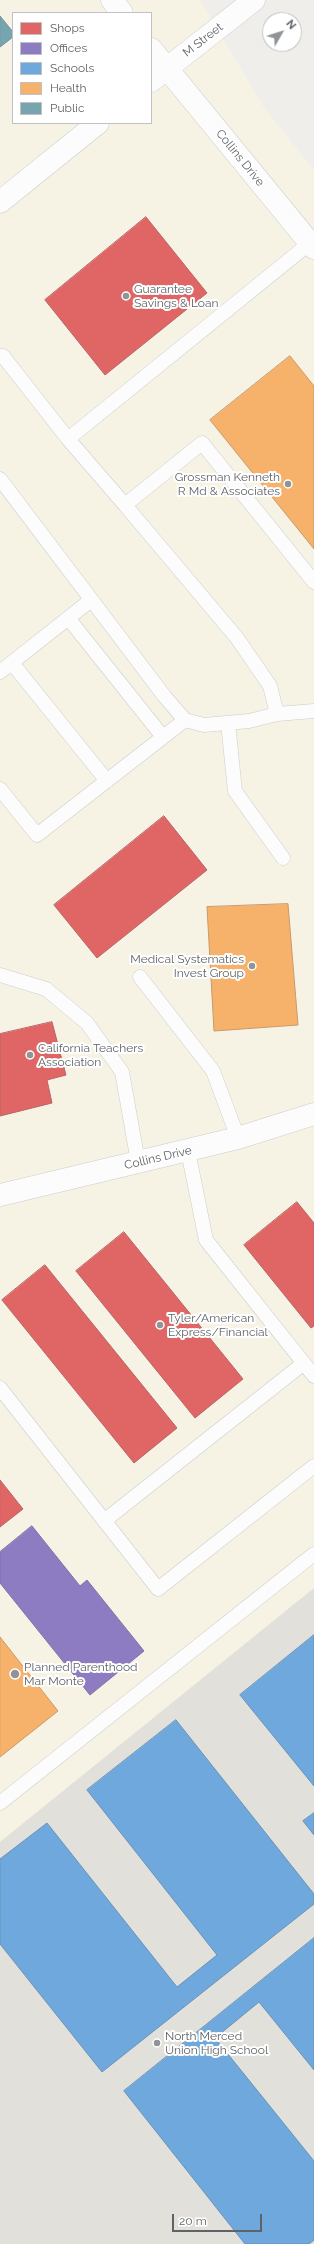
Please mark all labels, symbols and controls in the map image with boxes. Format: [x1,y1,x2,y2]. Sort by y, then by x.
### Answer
legend [12,12,152,124]
north arrow [262,12,302,52]
text: N [283,17,299,32]
street label: M Street [180,20,226,60]
text: Shops [50,21,85,35]
text: Offices [50,41,87,55]
text: Schools [50,61,94,75]
text: Health [50,81,87,95]
text: Public [50,101,84,115]
street label: Collins Drive [213,127,267,189]
place label: Guarantee Savings & Loan [134,282,219,310]
marker: Guarantee Savings & Loan [121,291,131,301]
place label: Grossman Kenneth R Md & Associates [175,470,280,498]
marker: Grossman Kenneth R Md & Associates [283,479,293,489]
place label: Medical Systematics Invest Group [130,952,244,980]
marker: Medical Systematics Invest Group [247,961,257,971]
place label: California Teachers Association [38,1041,143,1069]
marker: California Teachers Association [25,1050,35,1060]
street label: Collins Drive [123,1143,193,1173]
place label: Tyler/American Express/Financial [168,1311,268,1339]
marker: Tyler/American Express/Financial [155,1320,165,1330]
place label: Planned Parenthood Mar Monte [24,1660,138,1688]
marker: Planned Parenthood Mar Monte [9,1668,21,1680]
place label: North Merced Union High School [165,2029,268,2057]
marker: North Merced Union High School [152,2038,162,2048]
scale bar [174,2206,264,2232]
text: 20 m [179,2214,207,2228]

